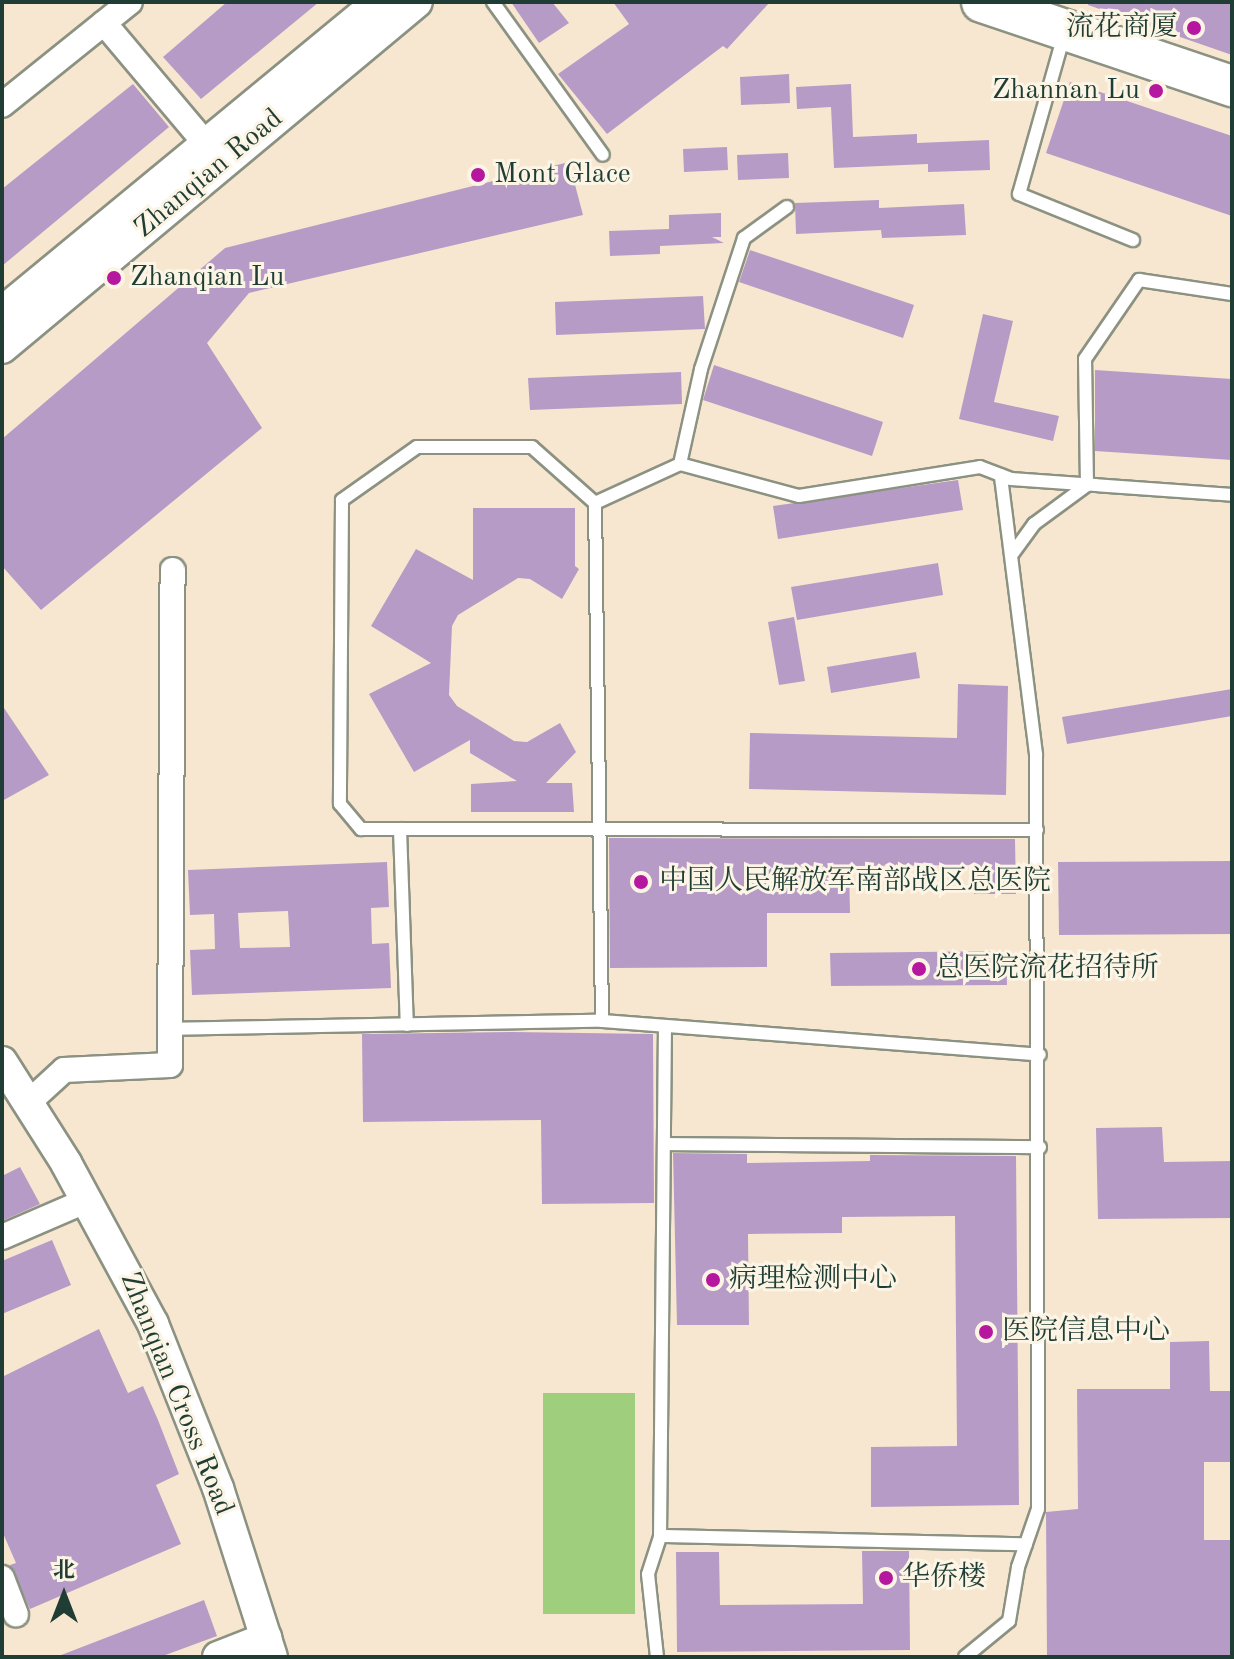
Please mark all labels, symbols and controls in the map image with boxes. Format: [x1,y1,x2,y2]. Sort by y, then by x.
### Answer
place label: 流花商厦 [1066,11,1178,45]
marker: 流花商厦 [1185,19,1203,37]
place label: Zhannan Lu [992,74,1140,108]
marker: Zhannan Lu [1147,82,1165,100]
street label: Zhanqian Road [128,102,290,246]
place label: Mont Glace [494,158,631,192]
marker: Mont Glace [469,166,487,184]
place label: Zhanqian Lu [130,261,285,295]
marker: Zhanqian Lu [105,269,123,287]
place label: 中国人民解放军南部战区总医院 [659,865,1051,899]
marker: 中国人民解放军南部战区总医院 [630,871,652,893]
place label: 总医院流花招待所 [935,952,1159,986]
marker: 总医院流花招待所 [910,960,928,978]
place label: 病理检测中心 [729,1263,897,1297]
street label: Zhanqian Cross Road [112,1267,240,1521]
marker: 病理检测中心 [704,1271,722,1289]
place label: 医院信息中心 [1002,1315,1170,1349]
marker: 医院信息中心 [977,1323,995,1341]
north arrow [24,1555,104,1635]
text: 北 [53,1560,75,1582]
place label: 华侨楼 [902,1561,986,1595]
marker: 华侨楼 [877,1569,895,1587]

